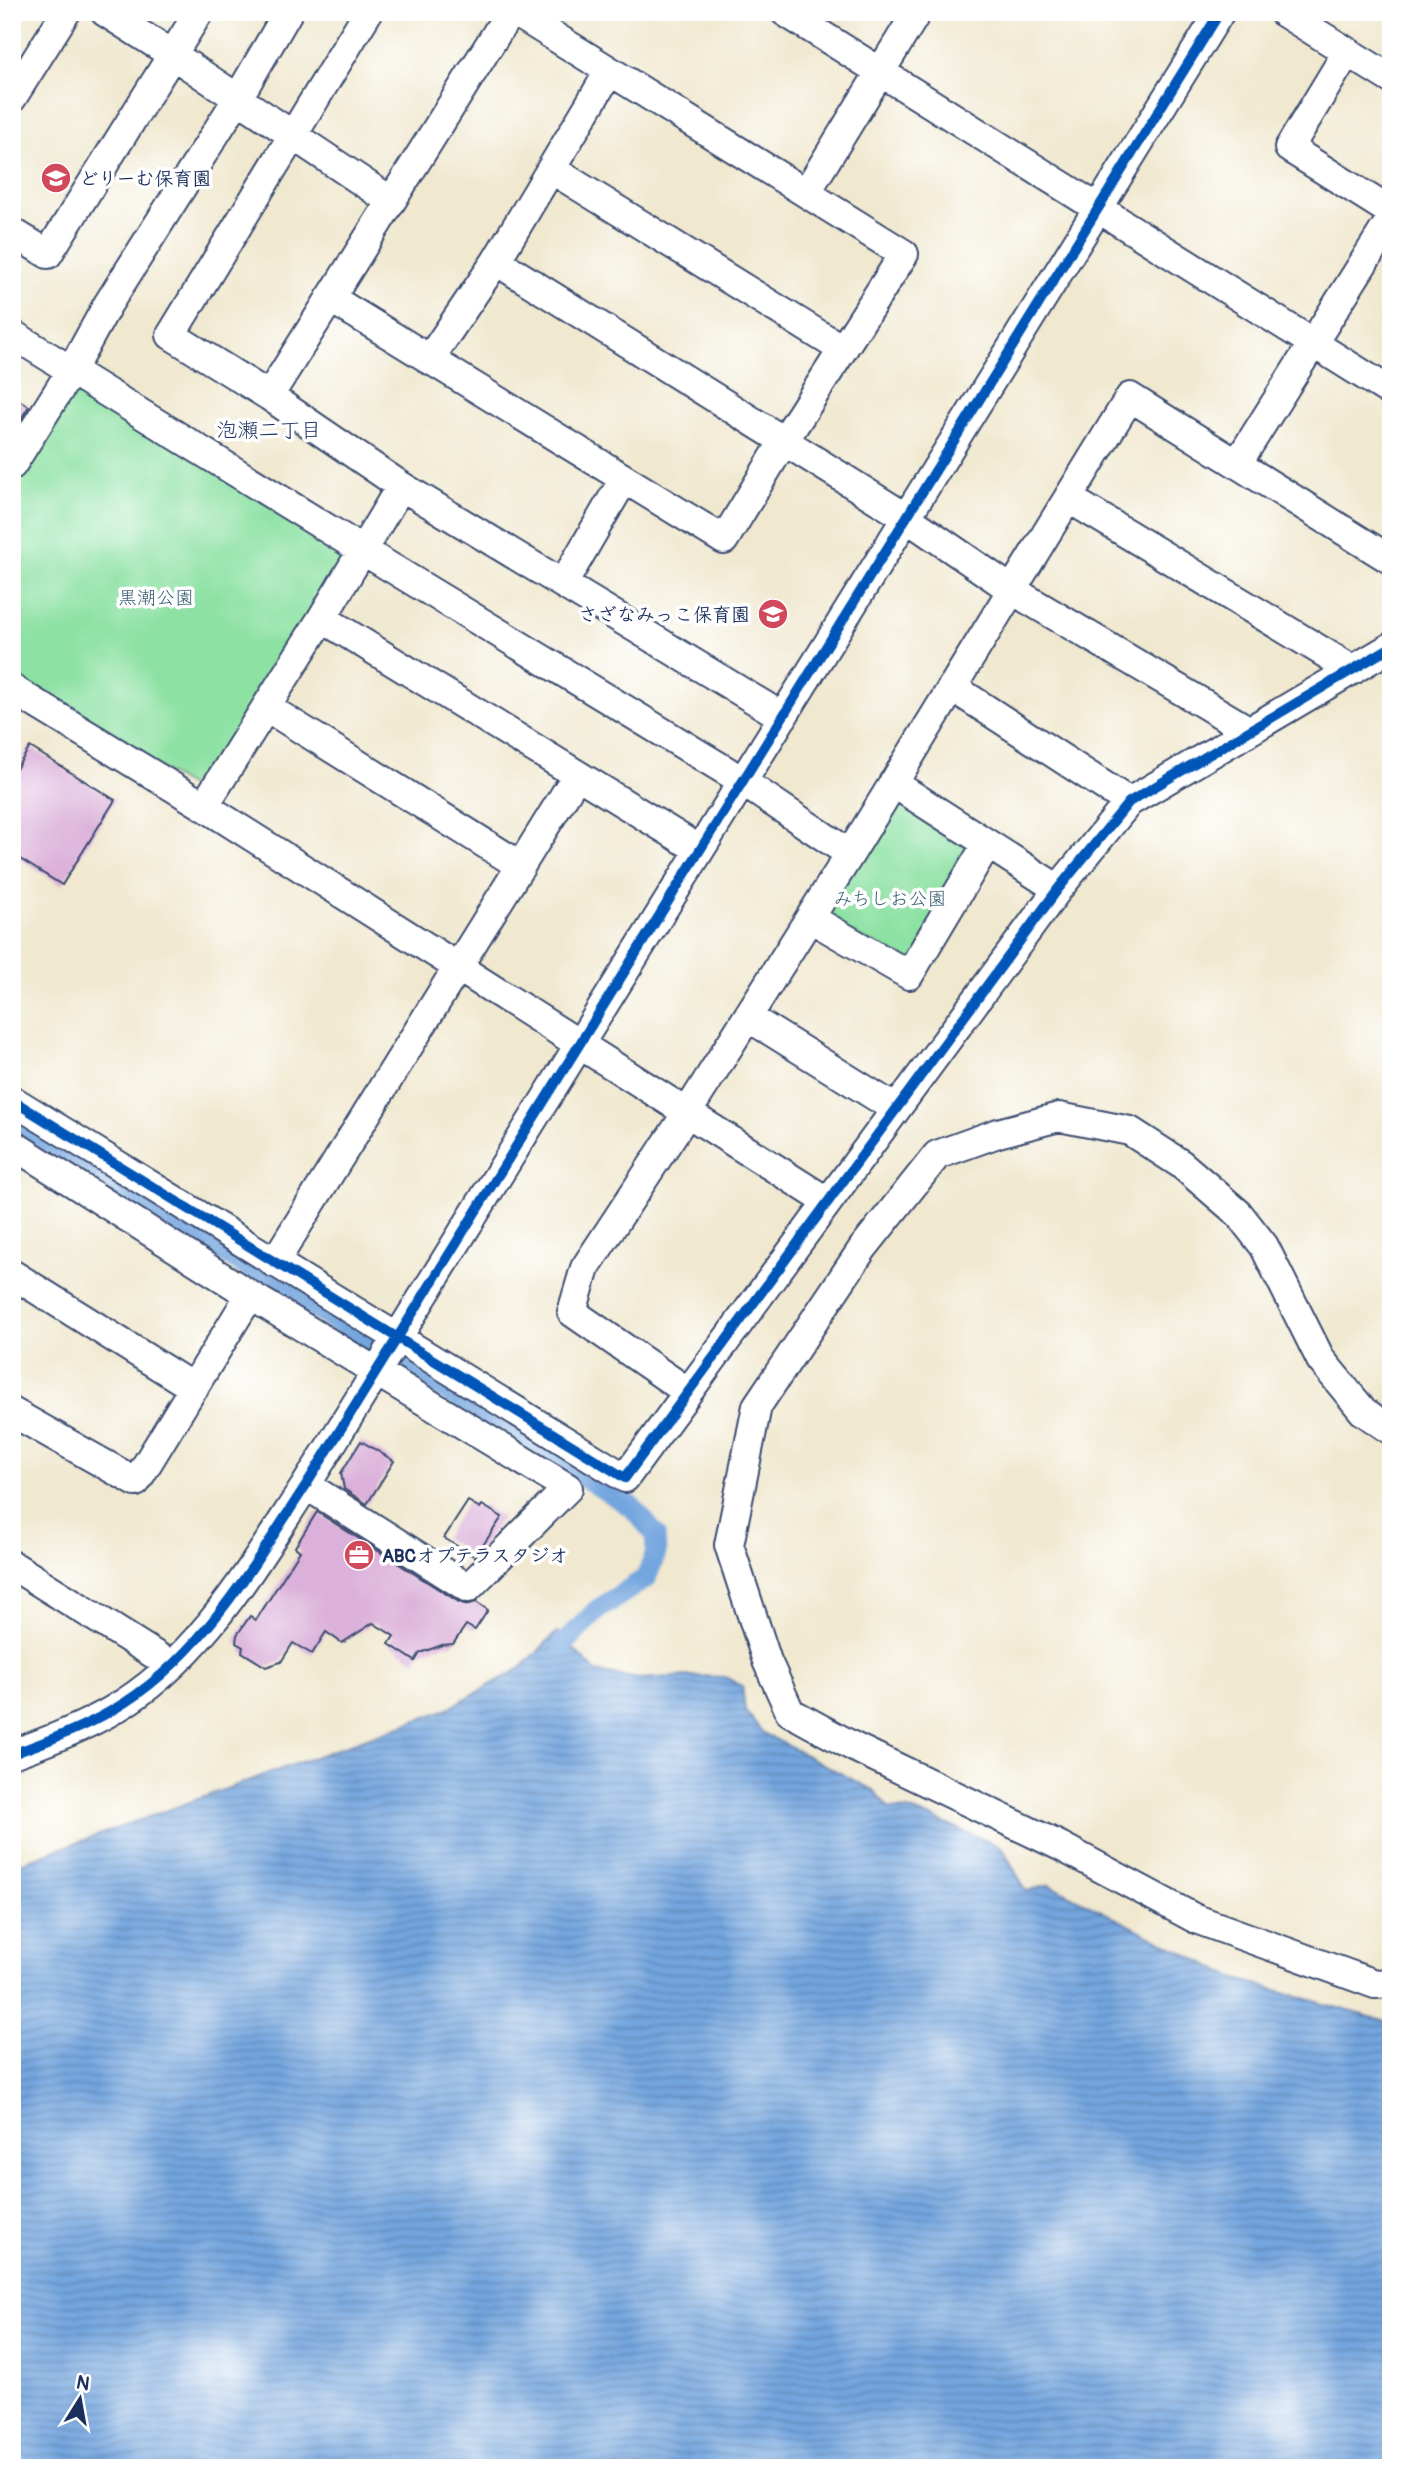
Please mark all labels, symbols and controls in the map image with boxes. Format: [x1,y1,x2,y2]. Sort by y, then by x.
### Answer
school or university icon: どりーむ保育園 [39,161,73,195]
place label: どりーむ保育園 [79,167,211,191]
district label: 泡瀬二丁目 [217,417,322,444]
park label: 黒潮公園 [118,586,194,610]
school or university icon: さざなみっこ保育園 [756,597,790,631]
place label: さざなみっこ保育園 [579,603,750,627]
park label: みちしお公園 [833,887,947,911]
office icon: ABCオプテラスタジオ [342,1538,376,1572]
place label: ABCオプテラスタジオ [382,1544,568,1568]
north arrow [46,2364,116,2434]
text: N [74,2370,92,2396]

